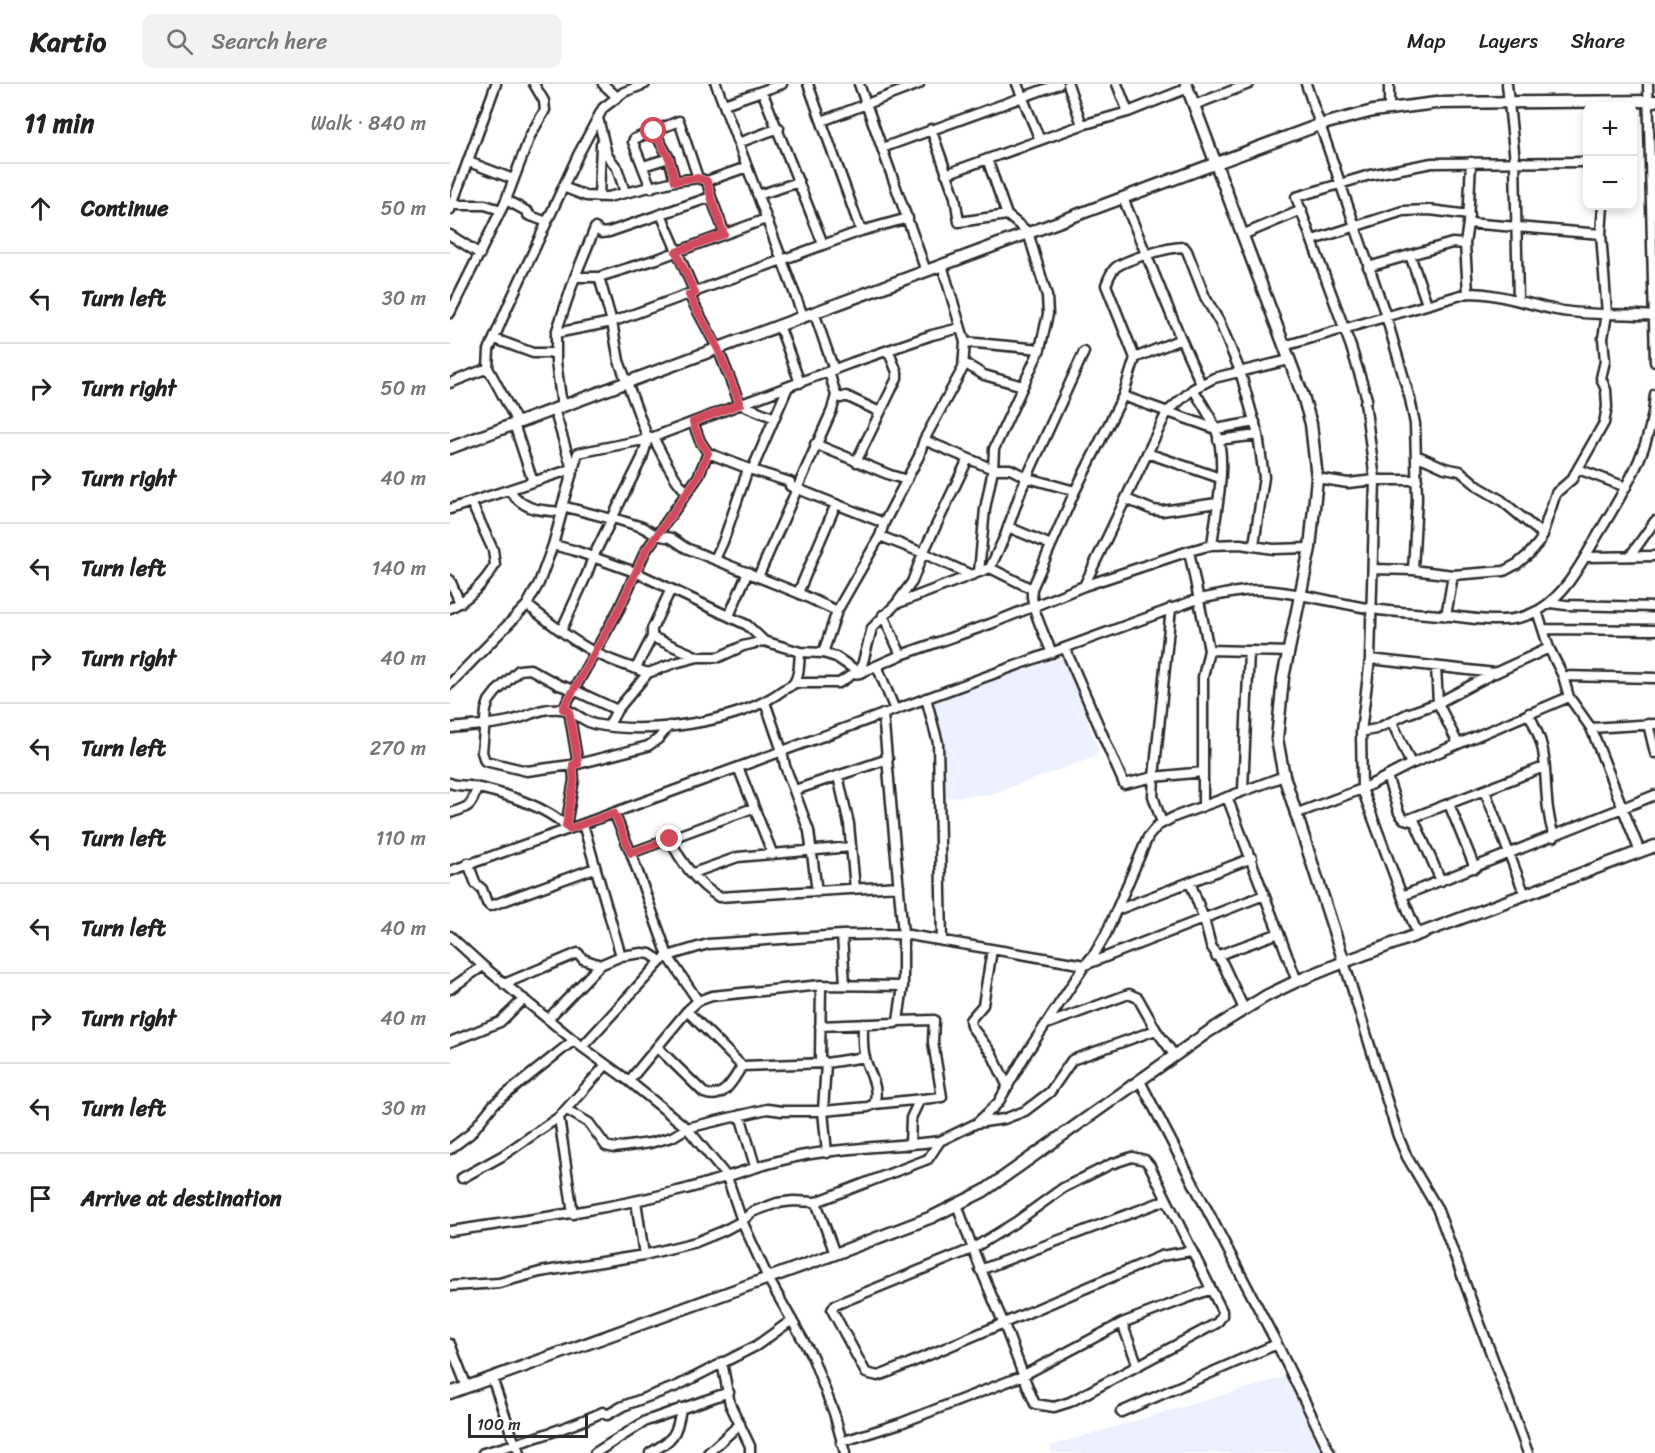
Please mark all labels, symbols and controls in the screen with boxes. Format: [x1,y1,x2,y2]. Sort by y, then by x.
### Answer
search box [142,14,562,68]
text: Kartio [30,17,106,66]
text: Search here [211,22,327,61]
text: Map [1407,22,1446,60]
text: Layers [1479,22,1538,60]
text: Share [1571,22,1625,60]
icon: search [163,25,196,58]
text: 11 min [24,100,94,146]
map controls [1583,102,1637,210]
button: + [1583,102,1637,156]
text: Walk · 840 m [311,106,426,141]
route start [640,117,666,143]
button: − [1583,156,1637,210]
text: Continue [81,189,169,228]
text: 50 m [381,191,426,226]
icon: ahead [24,192,57,225]
text: Turn left [81,279,166,318]
text: 30 m [382,281,426,316]
icon: left [24,282,57,315]
text: Turn right [81,369,176,408]
text: 50 m [381,371,426,406]
icon: right [24,372,57,405]
text: Turn right [81,459,176,498]
text: 40 m [380,461,426,496]
icon: right [24,462,57,495]
text: Turn left [81,549,166,588]
text: 140 m [372,551,426,586]
icon: left [24,552,57,585]
text: Turn right [81,639,176,678]
text: 40 m [380,641,426,676]
icon: right [24,642,57,675]
text: Turn left [81,729,166,768]
text: 270 m [370,731,426,766]
icon: left [24,732,57,765]
text: Turn left [81,819,166,858]
text: 110 m [376,821,426,856]
icon: left [24,822,57,855]
route end [656,825,682,851]
text: Turn left [81,909,166,948]
text: 40 m [380,911,426,946]
icon: left [24,912,57,945]
text: Turn right [81,999,176,1038]
text: 40 m [380,1001,426,1036]
icon: right [24,1002,57,1035]
text: Turn left [81,1089,166,1128]
text: 30 m [382,1091,426,1126]
icon: left [24,1092,57,1125]
text: Arrive at destination [81,1179,282,1218]
icon: arrive [24,1182,57,1215]
text: 100 m [477,1410,521,1439]
scale bar [468,1411,588,1438]

